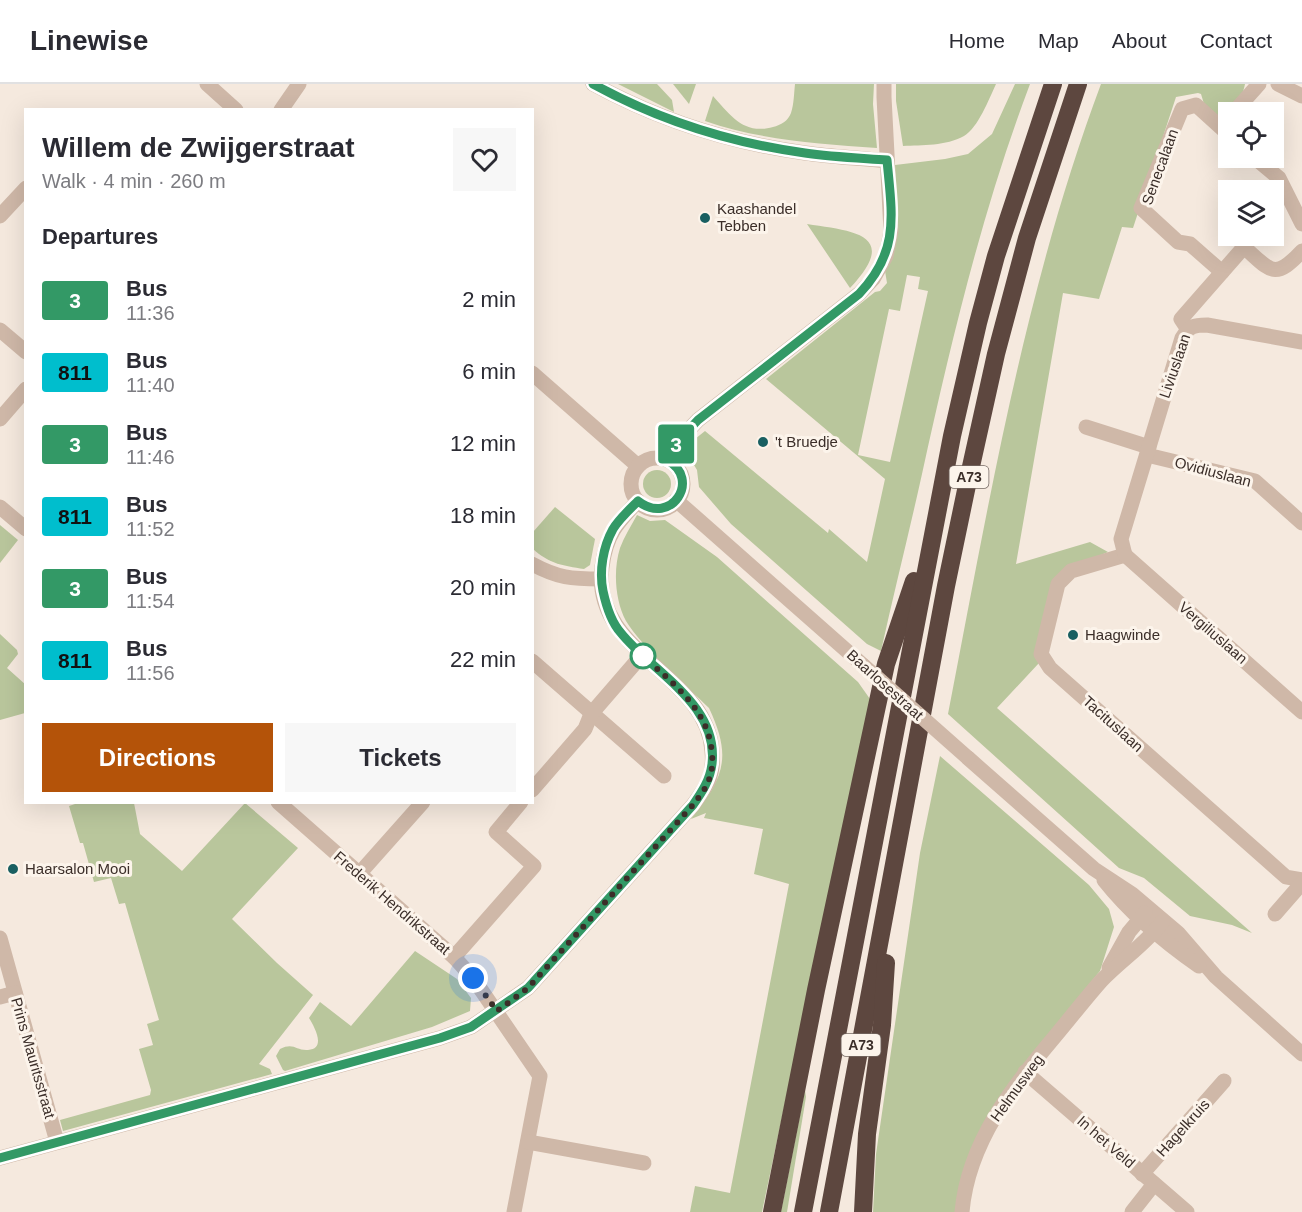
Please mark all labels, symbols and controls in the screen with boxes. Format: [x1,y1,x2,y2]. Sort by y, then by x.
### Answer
text: Linewise [30,25,148,56]
text: Home [949,29,1005,52]
text: Map [1038,29,1079,52]
text: About [1112,29,1167,52]
text: Contact [1200,29,1272,52]
map controls [1218,102,1284,246]
button: locate [1218,102,1284,168]
street label: Senecalaan [1138,127,1181,207]
button: heart [453,128,516,191]
text: Willem de Zwijgerstraat [42,132,355,163]
text: Walk · 4 min · 260 m [42,170,226,192]
button: layers [1218,180,1284,246]
place label: Kaashandel Tebben [717,200,796,234]
marker: Kaashandel Tebben [698,211,712,225]
text: Departures [42,224,158,249]
text: Bus [126,276,168,301]
text: 2 min [462,287,516,312]
text: 3 [69,289,81,312]
text: 11:36 [126,302,175,324]
street label: Liviuslaan [1156,332,1193,400]
text: Bus [126,348,168,373]
text: 6 min [462,359,516,384]
text: 811 [58,361,92,384]
text: 11:40 [126,374,175,396]
text: Bus [126,420,168,445]
line badge: 3 [656,424,696,464]
text: 12 min [450,431,516,456]
text: 3 [69,433,81,456]
text: 3 [670,433,682,456]
place label: 't Bruedje [775,433,838,450]
marker: 't Bruedje [756,435,770,449]
text: 11:46 [126,446,175,468]
street label: Ovidiuslaan [1173,453,1253,490]
road number: A73 [950,466,988,488]
text: Bus [126,492,168,517]
text: 18 min [450,503,516,528]
text: 811 [58,505,92,528]
text: 11:52 [126,518,175,540]
text: Bus [126,564,168,589]
text: 20 min [450,575,516,600]
text: 3 [69,577,81,600]
text: 11:54 [126,590,175,612]
street label: Vergiliuslaan [1176,598,1251,667]
place label: Haagwinde [1085,626,1160,643]
marker: Haagwinde [1066,628,1080,642]
text: Bus [126,636,168,661]
unlabelled marker [630,643,656,669]
street label: Baarlosestraat [844,646,928,724]
text: 22 min [450,647,516,672]
text: 811 [58,649,92,672]
text: 11:56 [126,662,175,684]
street label: Tacituslaan [1080,692,1147,755]
button: Directions [42,723,273,792]
button: Tickets [285,723,516,792]
street label: Frederik Hendrikstraat [331,848,455,958]
place label: Haarsalon Mooi [25,860,130,877]
marker: Haarsalon Mooi [6,862,20,876]
your location [458,963,488,993]
street label: Prins Mauritsstraat [8,995,59,1121]
road number: A73 [842,1034,880,1056]
street label: Helmusweg [987,1051,1047,1124]
street label: Hagelkruis [1153,1096,1213,1160]
street label: In het Veld [1074,1112,1139,1171]

